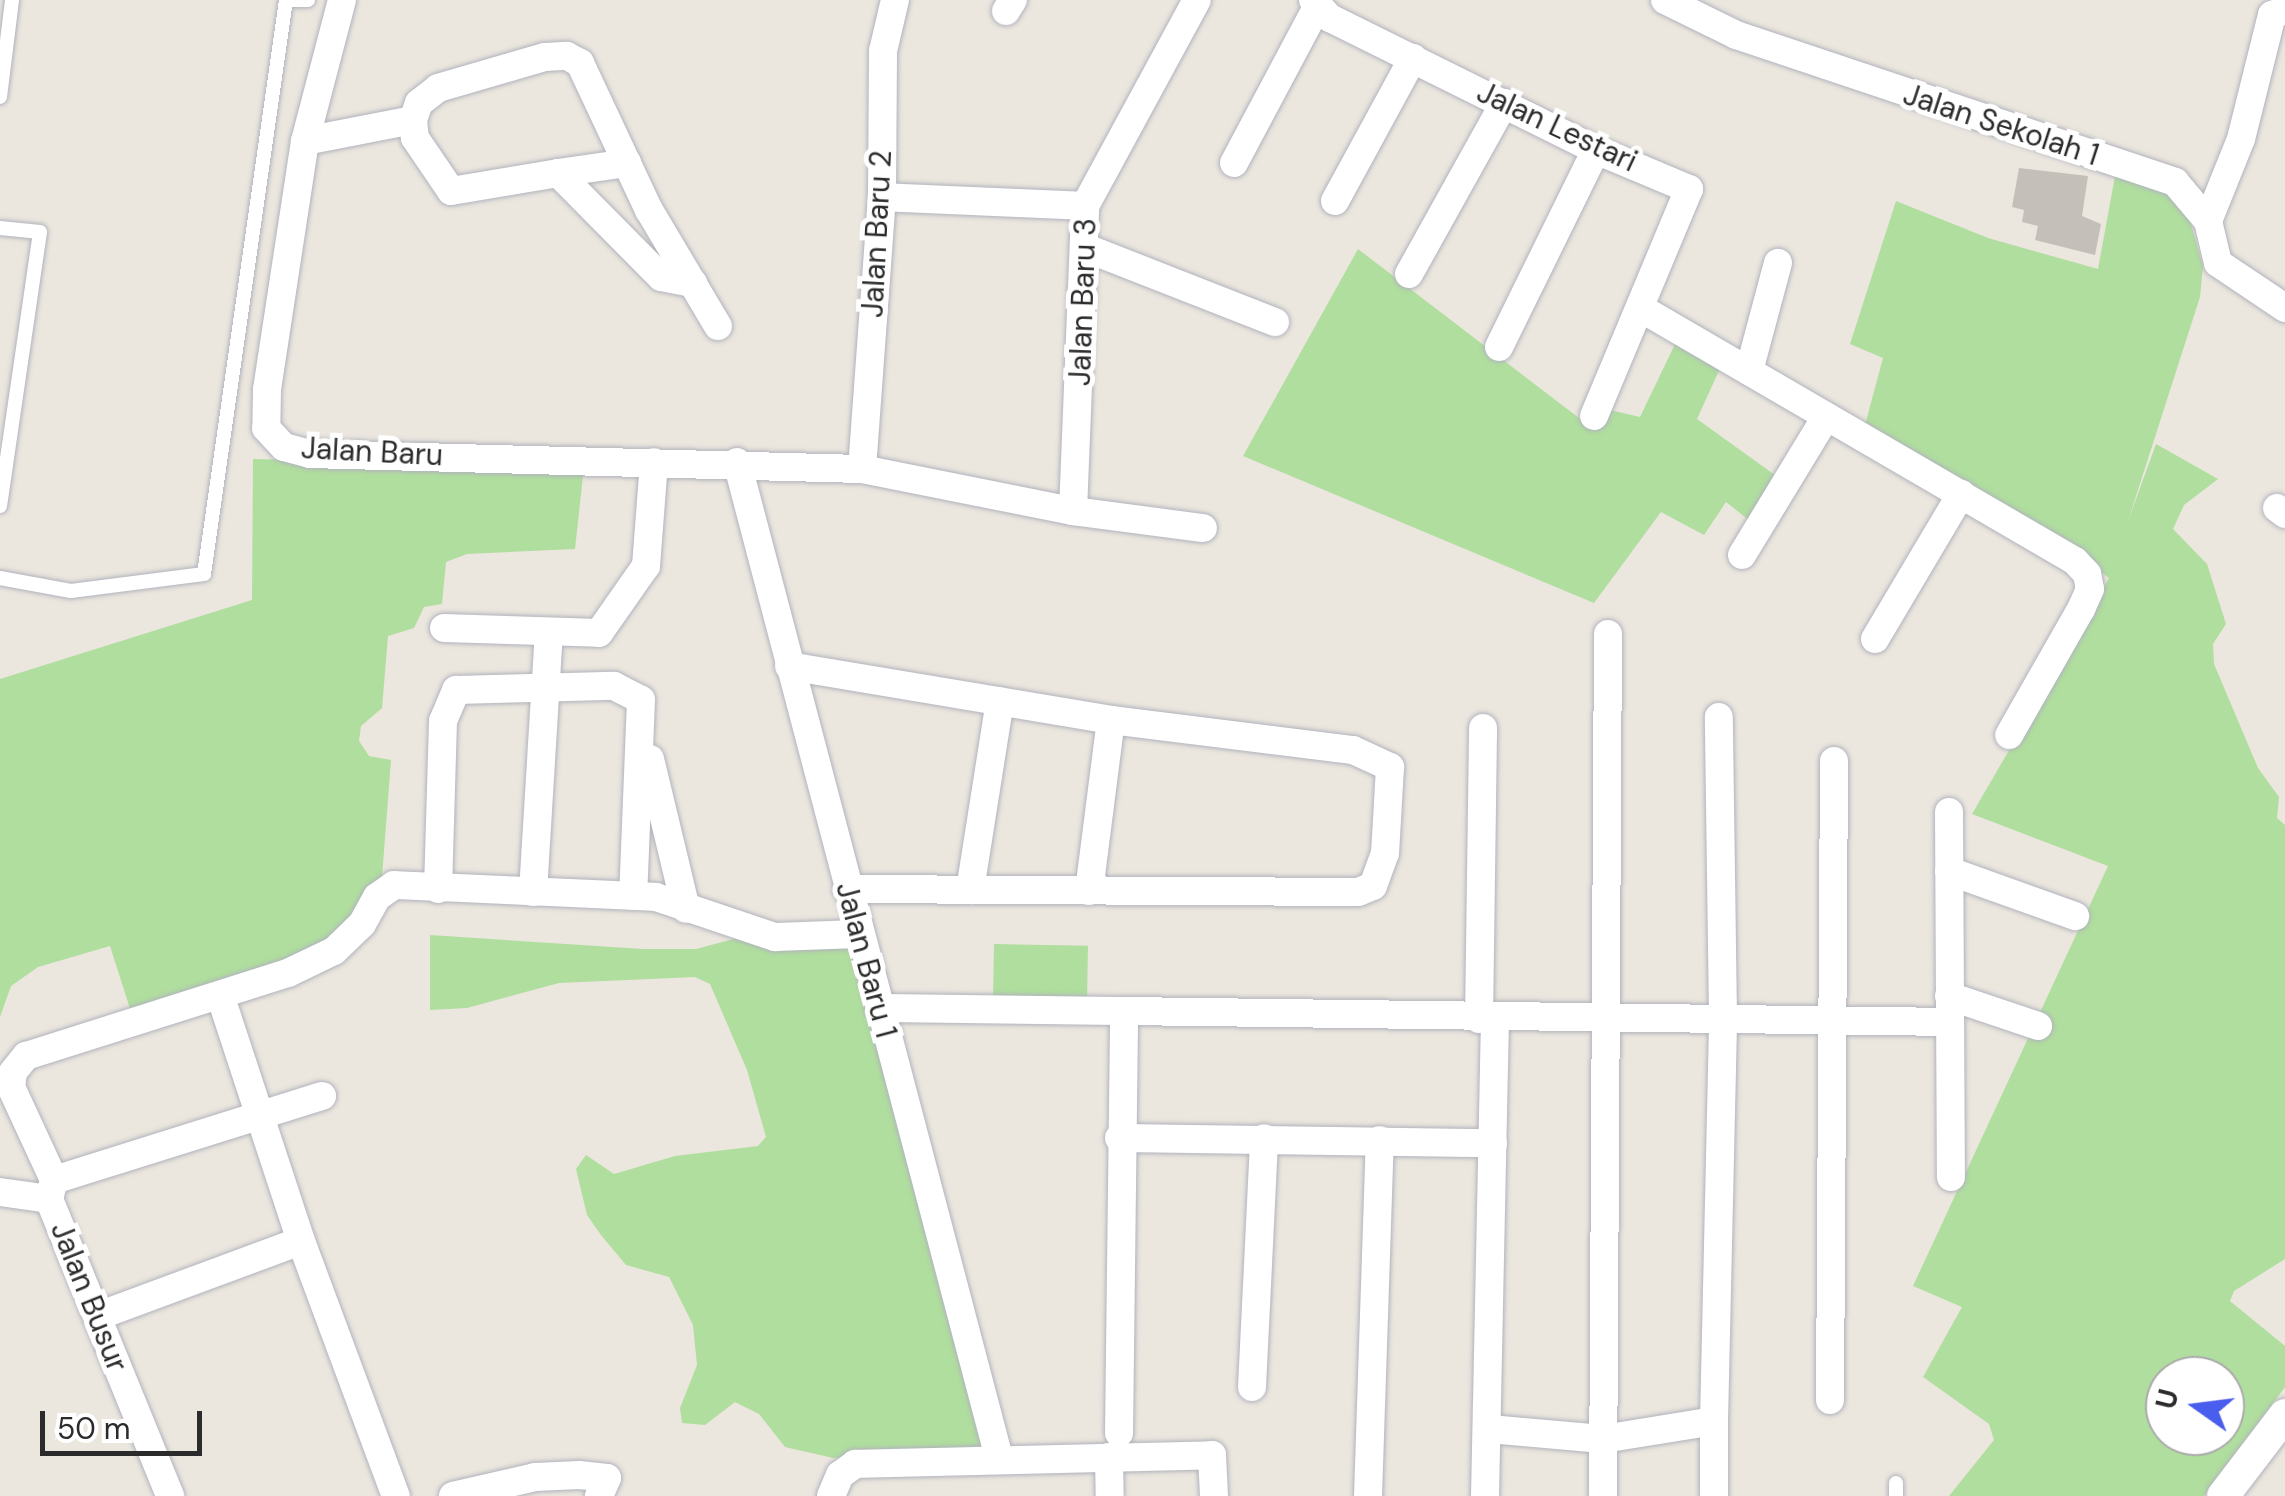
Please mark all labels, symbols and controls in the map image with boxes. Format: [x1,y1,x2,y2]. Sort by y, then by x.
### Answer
street label: Jalan Lestari [1471,74,1643,180]
street label: Jalan Sekolah 1 [1899,76,2103,174]
street label: Jalan Baru 2 [855,149,899,319]
street label: Jalan Baru 3 [1062,217,1104,387]
street label: Jalan Baru [300,430,444,474]
street label: Jalan Baru 1 [828,878,904,1042]
street label: Jalan Busur [43,1217,135,1377]
north arrow [2145,1356,2245,1456]
text: U [2147,1385,2188,1413]
scale bar [45,1391,208,1453]
text: 50 m [57,1409,131,1448]

